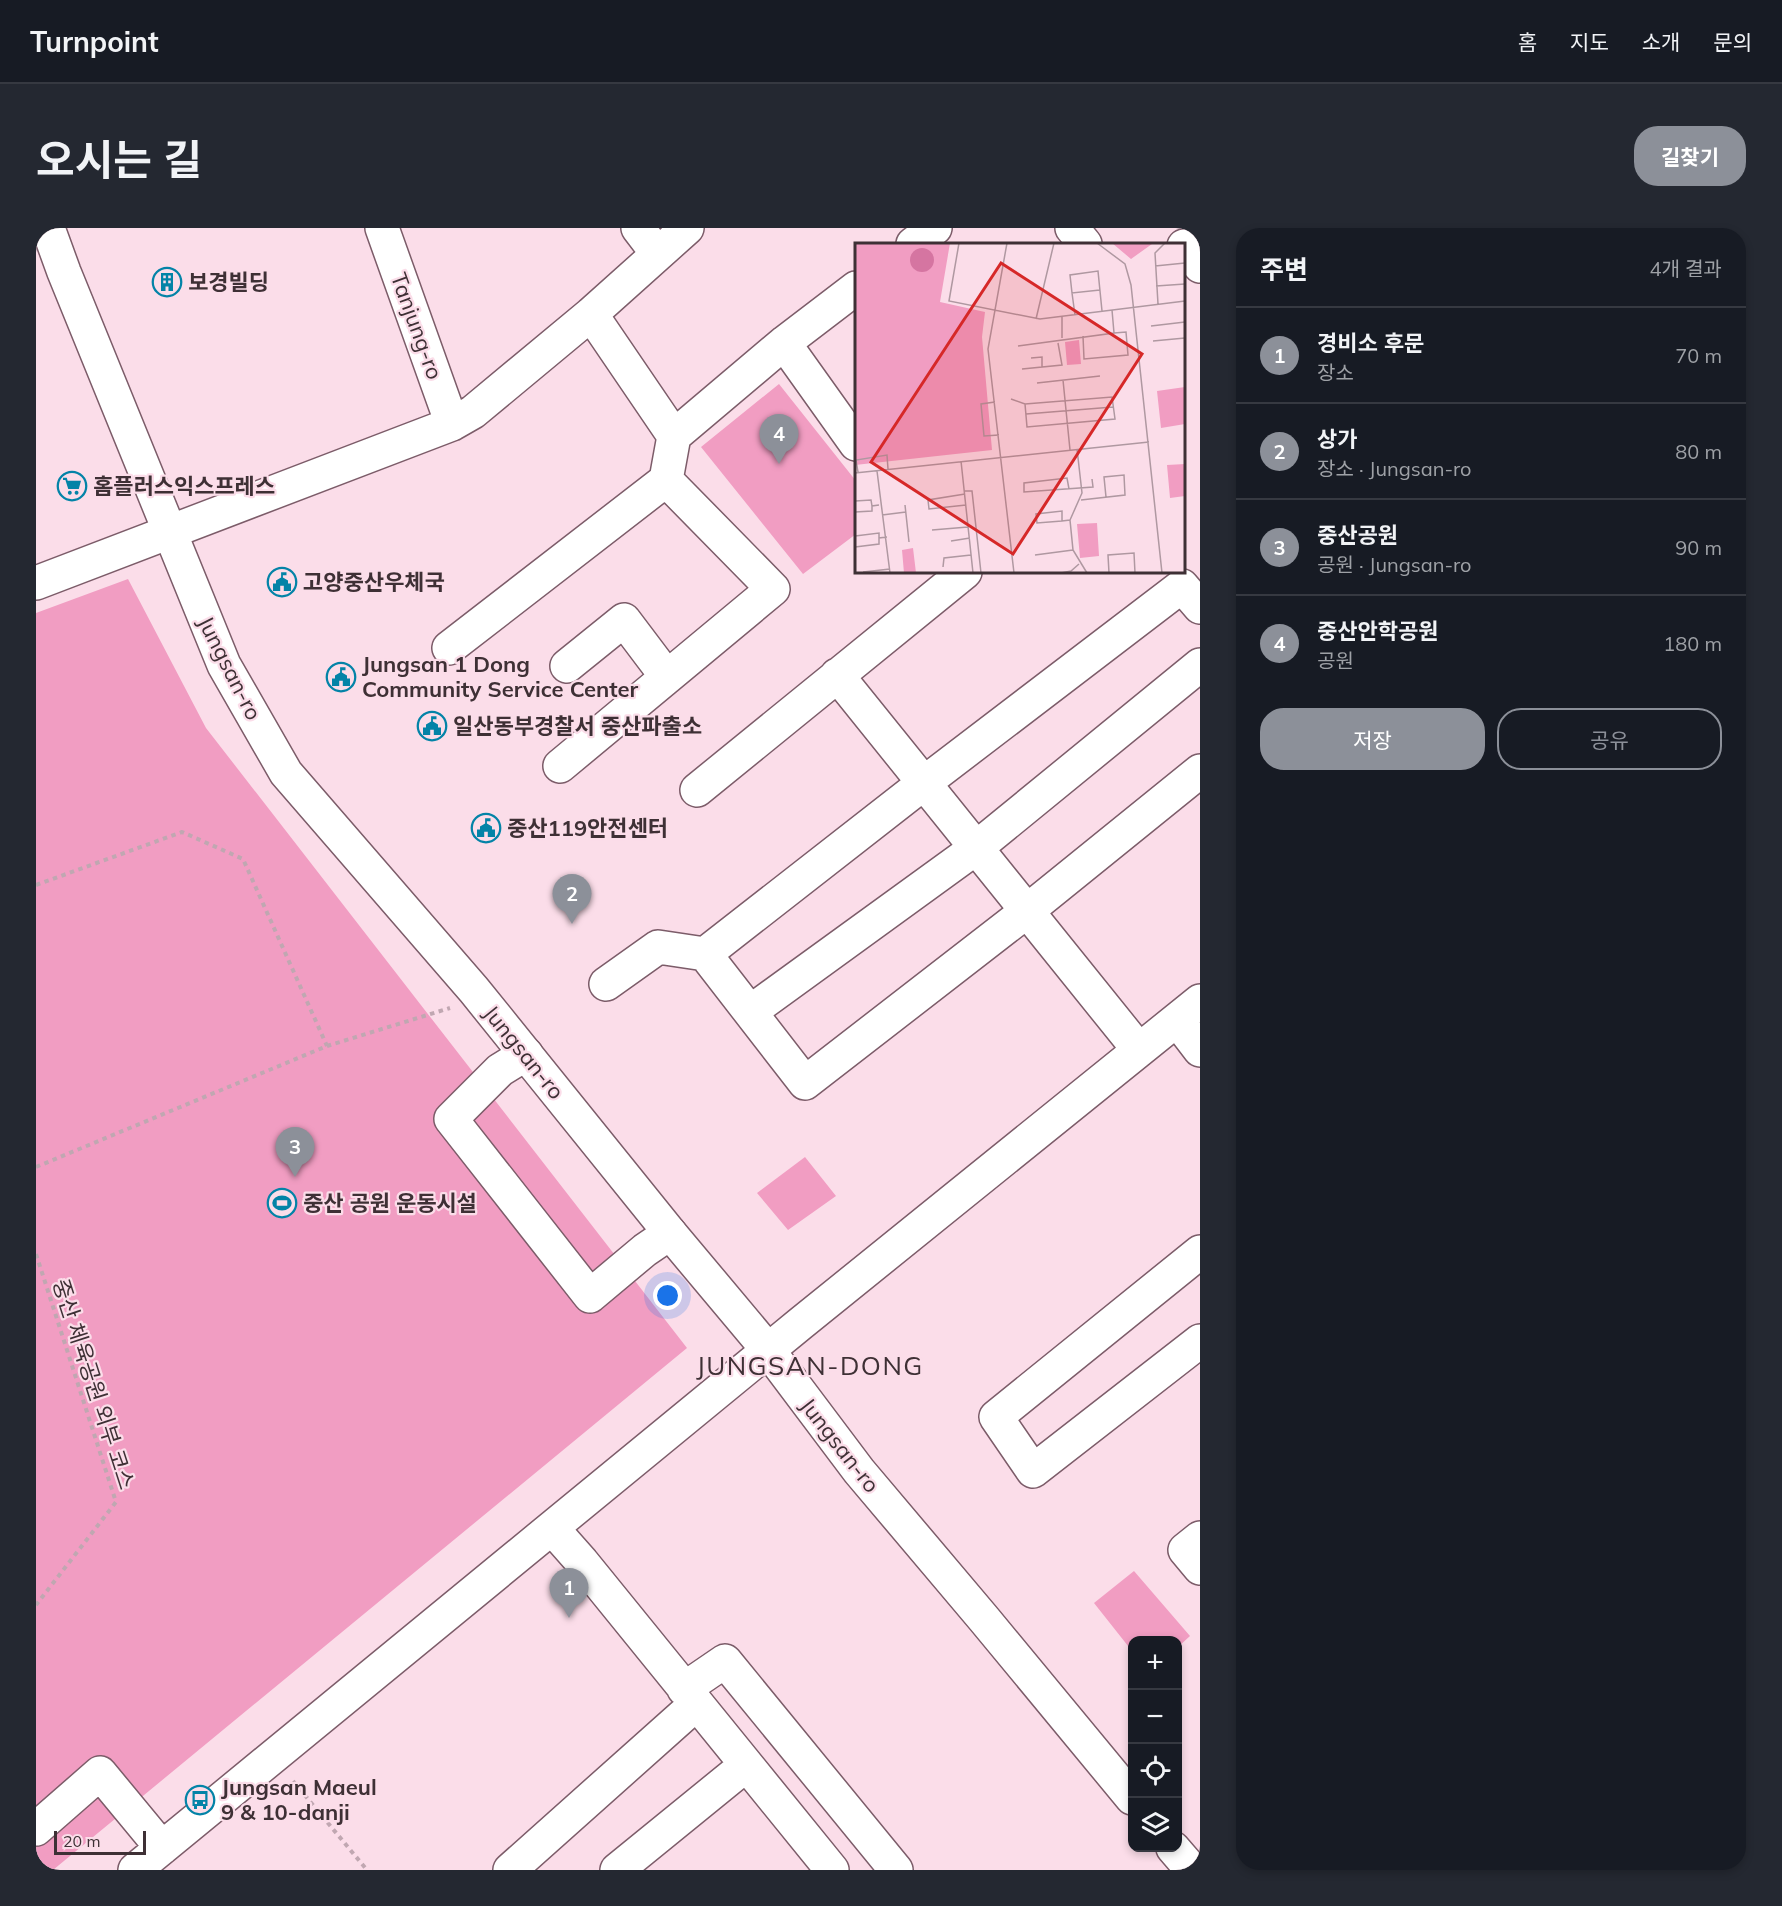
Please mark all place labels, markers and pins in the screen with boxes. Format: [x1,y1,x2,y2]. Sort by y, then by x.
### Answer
building icon: 보경빌딩 [151,266,183,298]
place label: 보경빌딩 [188,268,269,296]
pin: 4 [760,414,798,464]
supermarket icon: 홈플러스익스프레스 [56,470,88,502]
place label: 홈플러스익스프레스 [93,472,275,500]
public building icon: 고양중산우체국 [266,566,298,598]
place label: 고양중산우체국 [303,568,445,596]
place label: Jungsan 1 Dong Community Service Center [362,650,639,703]
public building icon: Jungsan 1 Dong Community Service Center [325,661,357,693]
public building icon: 일산동부경찰서 중산파출소 [416,710,448,742]
place label: 일산동부경찰서 중산파출소 [453,712,702,740]
public building icon: 중산119안전센터 [470,812,502,844]
place label: 중산119안전센터 [507,814,668,842]
pin: 2 [552,874,592,924]
pin: 3 [276,1128,314,1177]
sports icon: 중산 공원 운동시설 [266,1187,298,1219]
place label: 중산 공원 운동시설 [303,1189,477,1217]
pin: 1 [550,1568,588,1618]
place label: Jungsan Maeul 9 & 10-danji [221,1773,377,1826]
bus stop icon: Jungsan Maeul 9 & 10-danji [184,1784,216,1816]

